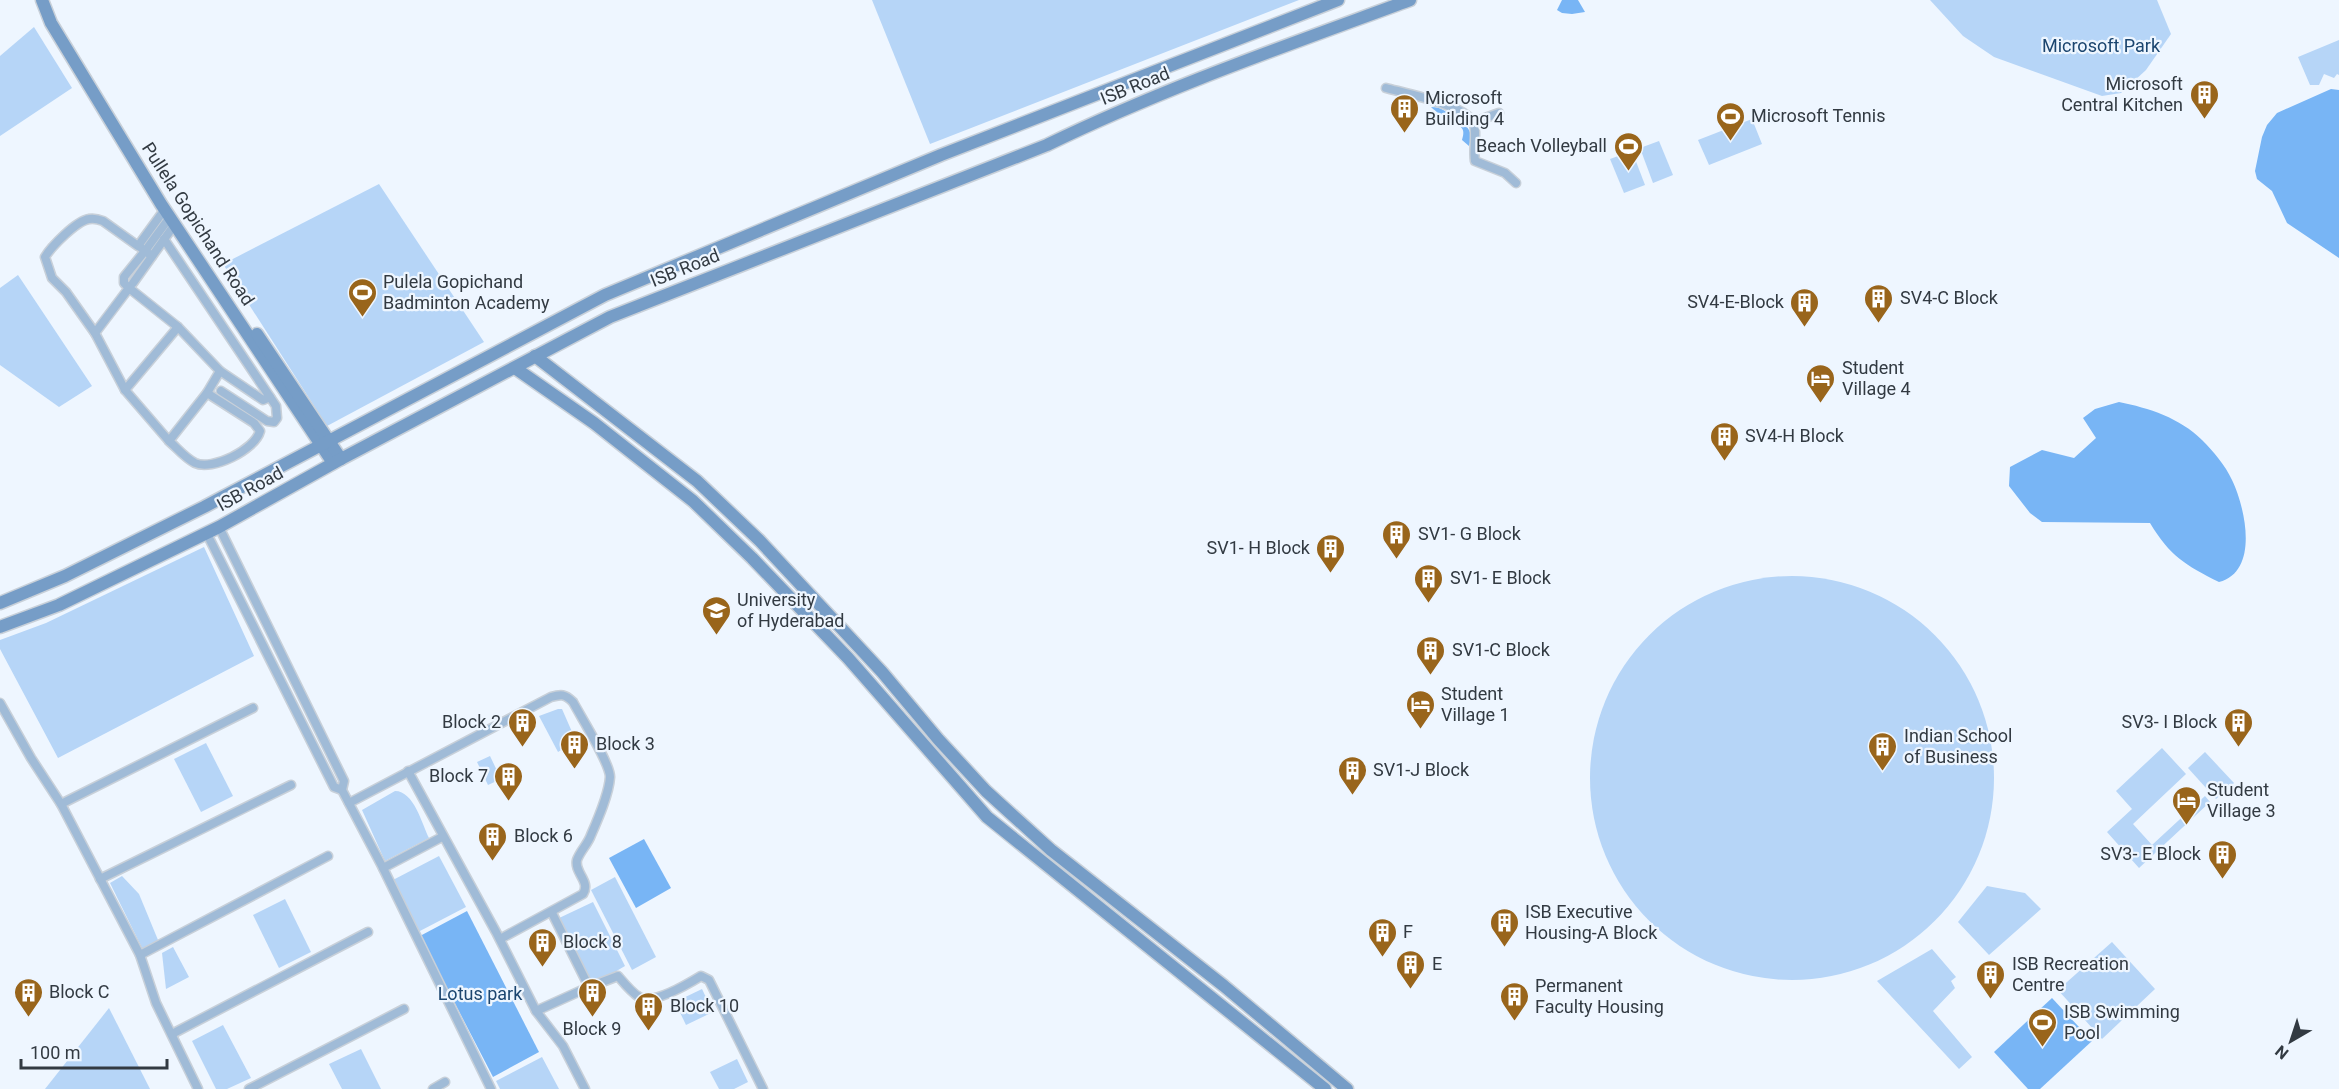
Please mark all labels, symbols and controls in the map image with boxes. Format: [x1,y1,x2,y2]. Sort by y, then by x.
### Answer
park label: Microsoft Park [2042,35,2161,56]
street label: ISB Road [1097,62,1172,109]
place label: Microsoft Central Kitchen [2061,73,2183,115]
building icon: Microsoft Central Kitchen [2188,78,2220,120]
place label: Microsoft Building 4 [1425,87,1504,129]
building icon: Microsoft Building 4 [1388,92,1420,134]
sports icon: Microsoft Tennis [1714,100,1746,142]
place label: Microsoft Tennis [1751,105,1885,126]
sports icon: Beach Volleyball [1612,130,1644,172]
place label: Beach Volleyball [1476,135,1607,156]
street label: Pullela Gopichand Road [138,138,259,309]
street label: ISB Road [647,244,722,291]
place label: Pulela Gopichand Badminton Academy [383,271,550,313]
sports icon: Pulela Gopichand Badminton Academy [346,276,378,318]
building icon: SV4-C Block [1863,282,1895,324]
building icon: SV4-E-Block [1789,286,1821,328]
place label: SV4-C Block [1900,287,1999,308]
place label: SV4-E-Block [1687,291,1785,312]
place label: Student Village 4 [1842,357,1911,399]
hotel icon: Student Village 4 [1805,362,1837,404]
building icon: SV4-H Block [1708,420,1740,462]
place label: SV4-H Block [1745,425,1845,446]
street label: ISB Road [213,462,287,515]
building icon: SV1- G Block [1381,518,1413,560]
place label: SV1- G Block [1418,523,1522,544]
building icon: SV1- H Block [1315,532,1347,574]
place label: SV1- H Block [1207,537,1311,558]
building icon: SV1- E Block [1413,562,1445,604]
place label: SV1- E Block [1450,567,1552,588]
place label: University of Hyderabad [737,589,845,631]
school or university icon: University of Hyderabad [700,594,732,636]
building icon: SV1-C Block [1415,634,1447,676]
place label: SV1-C Block [1452,639,1551,660]
place label: Student Village 1 [1441,683,1510,725]
hotel icon: Student Village 1 [1404,688,1436,730]
building icon: Block 2 [506,706,538,748]
building icon: SV3- I Block [2222,706,2254,748]
place label: Block 2 [442,711,501,732]
place label: SV3- I Block [2122,711,2218,732]
place label: Indian School of Business [1904,725,2013,767]
building icon: Block 3 [559,728,591,770]
building icon: Indian School of Business [1867,730,1899,772]
place label: Block 3 [596,733,655,754]
building icon: SV1-J Block [1336,754,1368,796]
place label: SV1-J Block [1373,759,1470,780]
building icon: Block 7 [493,760,525,802]
place label: Block 7 [429,765,488,786]
place label: Student Village 3 [2207,779,2276,821]
hotel icon: Student Village 3 [2170,784,2202,826]
building icon: Block 6 [477,820,509,862]
place label: Block 6 [514,825,573,846]
building icon: SV3- E Block [2206,838,2238,880]
place label: SV3- E Block [2100,843,2202,864]
place label: ISB Executive Housing-A Block [1525,901,1658,943]
building icon: ISB Executive Housing-A Block [1488,906,1520,948]
building icon: F [1366,916,1398,958]
place label: F [1403,921,1413,942]
building icon: Block 8 [526,926,558,968]
place label: Block 8 [563,931,622,952]
building icon: E [1395,948,1427,990]
place label: E [1432,953,1442,974]
place label: ISB Recreation Centre [2012,953,2129,995]
building icon: ISB Recreation Centre [1975,958,2007,1000]
place label: Permanent Faculty Housing [1535,975,1664,1017]
building icon: Block C [12,976,44,1018]
building icon: Block 9 [576,976,608,1018]
building icon: Permanent Faculty Housing [1498,980,1530,1022]
place label: Block C [49,981,110,1002]
park label: Lotus park [438,983,523,1004]
building icon: Block 10 [633,990,665,1032]
place label: Block 10 [670,995,739,1016]
place label: ISB Swimming Pool [2064,1001,2180,1043]
sports icon: ISB Swimming Pool [2027,1006,2059,1048]
north arrow [2261,1011,2321,1071]
place label: Block 9 [563,1018,621,1039]
scale bar [21,1032,166,1070]
text: N [2272,1041,2292,1063]
text: 100 m [30,1042,81,1063]

